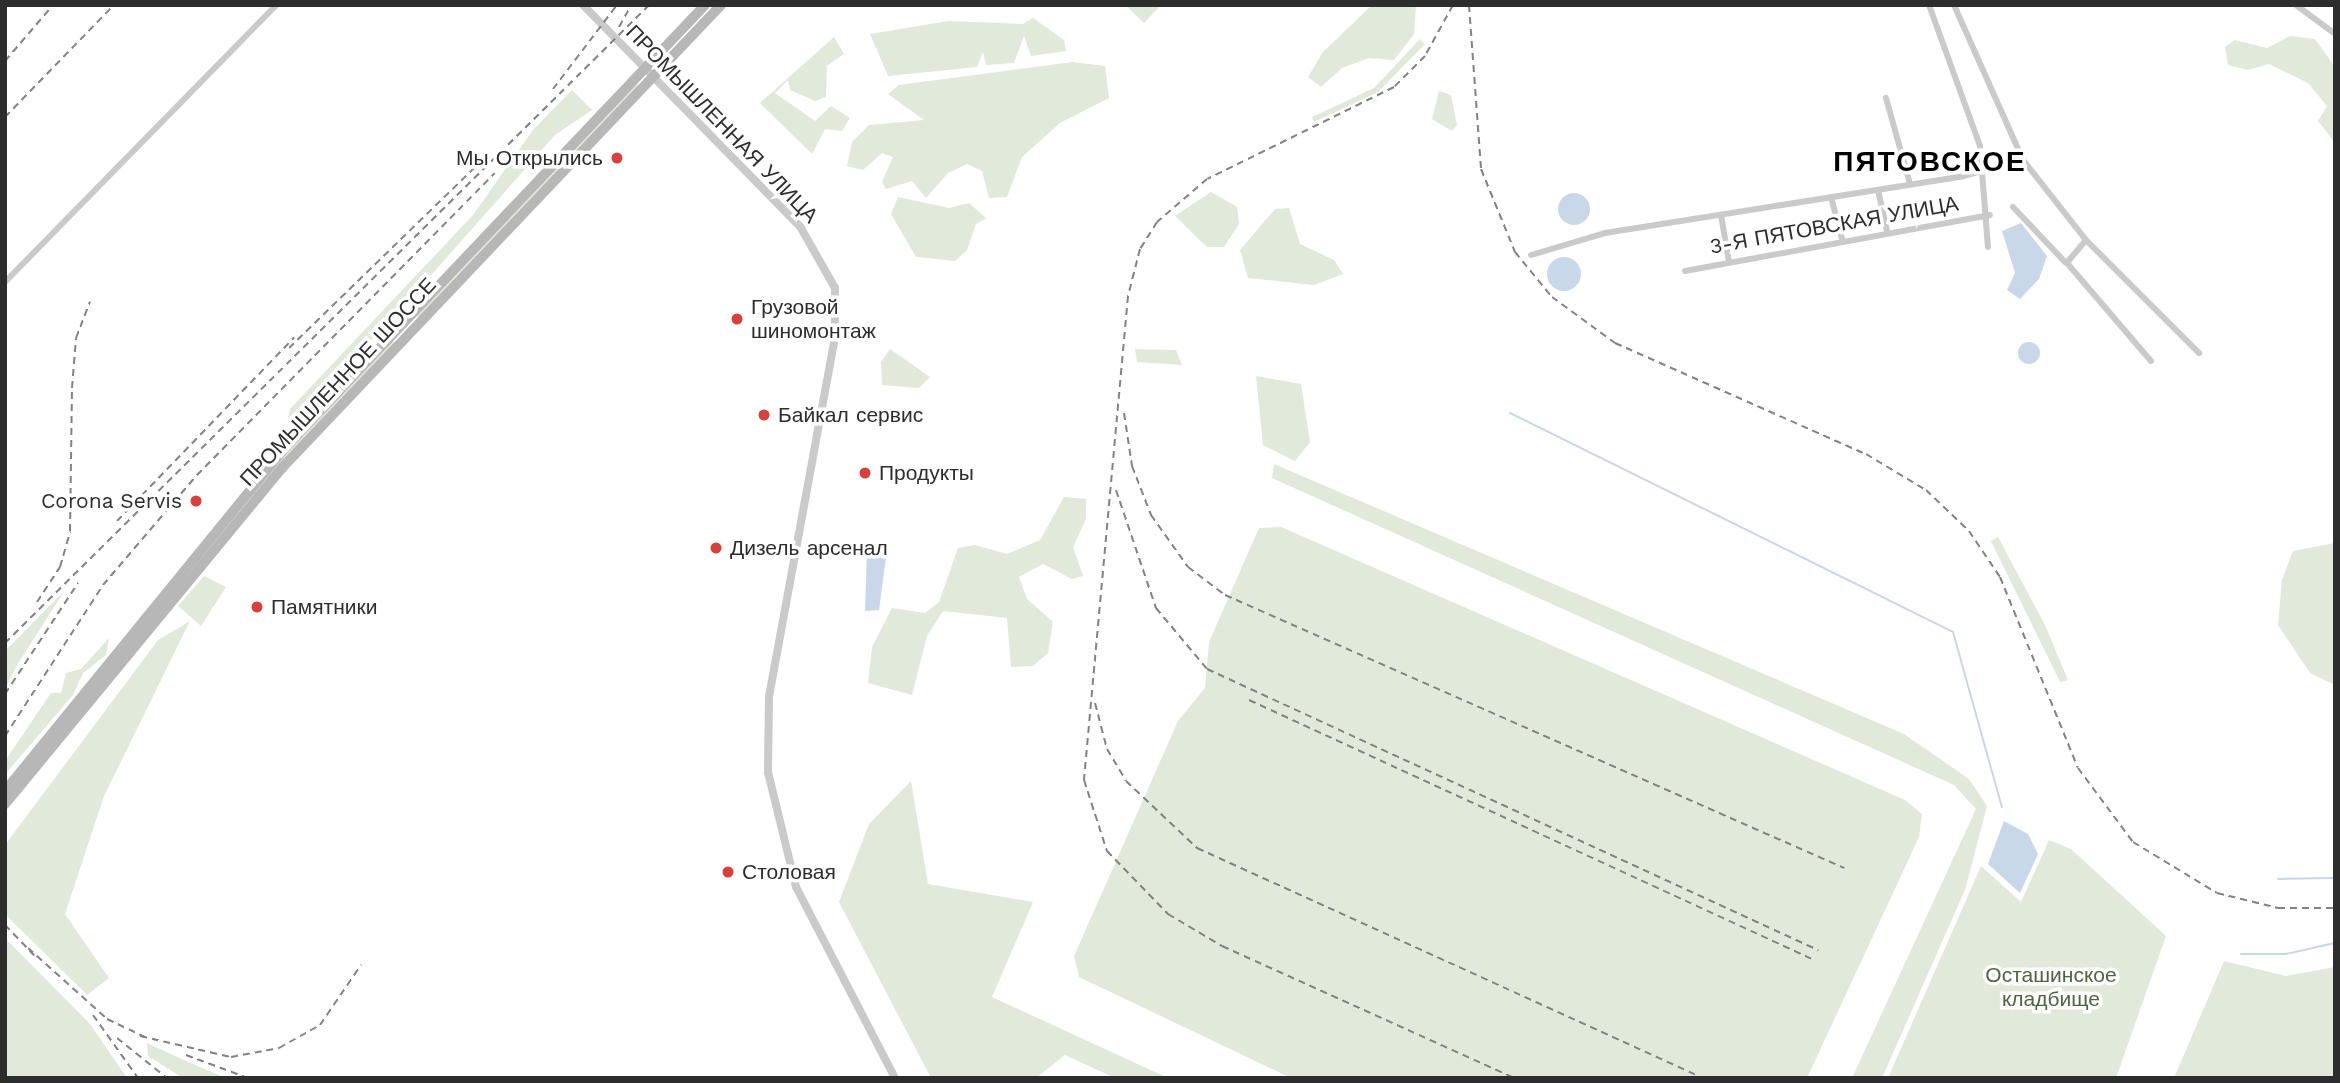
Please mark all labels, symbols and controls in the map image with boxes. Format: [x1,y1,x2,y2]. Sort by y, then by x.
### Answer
street label: ПРОМЫШЛЕННАЯ УЛИЦА [621,20,823,228]
place label: Мы Открылись [456,145,603,171]
district label: ПЯТОВСКОЕ [1834,145,2026,179]
marker: Мы Открылись [609,150,625,166]
street label: 3-Я ПЯТОВСКАЯ УЛИЦА [1708,191,1960,259]
street label: ПРОМЫШЛЕННОЕ ШОССЕ [235,273,441,491]
place label: Грузовой шиномонтаж [751,294,876,344]
marker: Грузовой шиномонтаж [729,311,745,327]
place label: Байкал сервис [778,402,923,428]
marker: Байкал сервис [756,407,772,423]
place label: Продукты [879,460,974,486]
marker: Продукты [857,465,873,481]
place label: Corona Servis [40,488,182,514]
marker: Corona Servis [188,493,204,509]
place label: Дизель арсенал [730,535,888,561]
marker: Дизель арсенал [708,540,724,556]
place label: Памятники [271,594,377,620]
marker: Памятники [249,599,265,615]
place label: Столовая [742,859,836,885]
marker: Столовая [720,864,736,880]
park label: Осташинское кладбище [1985,962,2117,1012]

